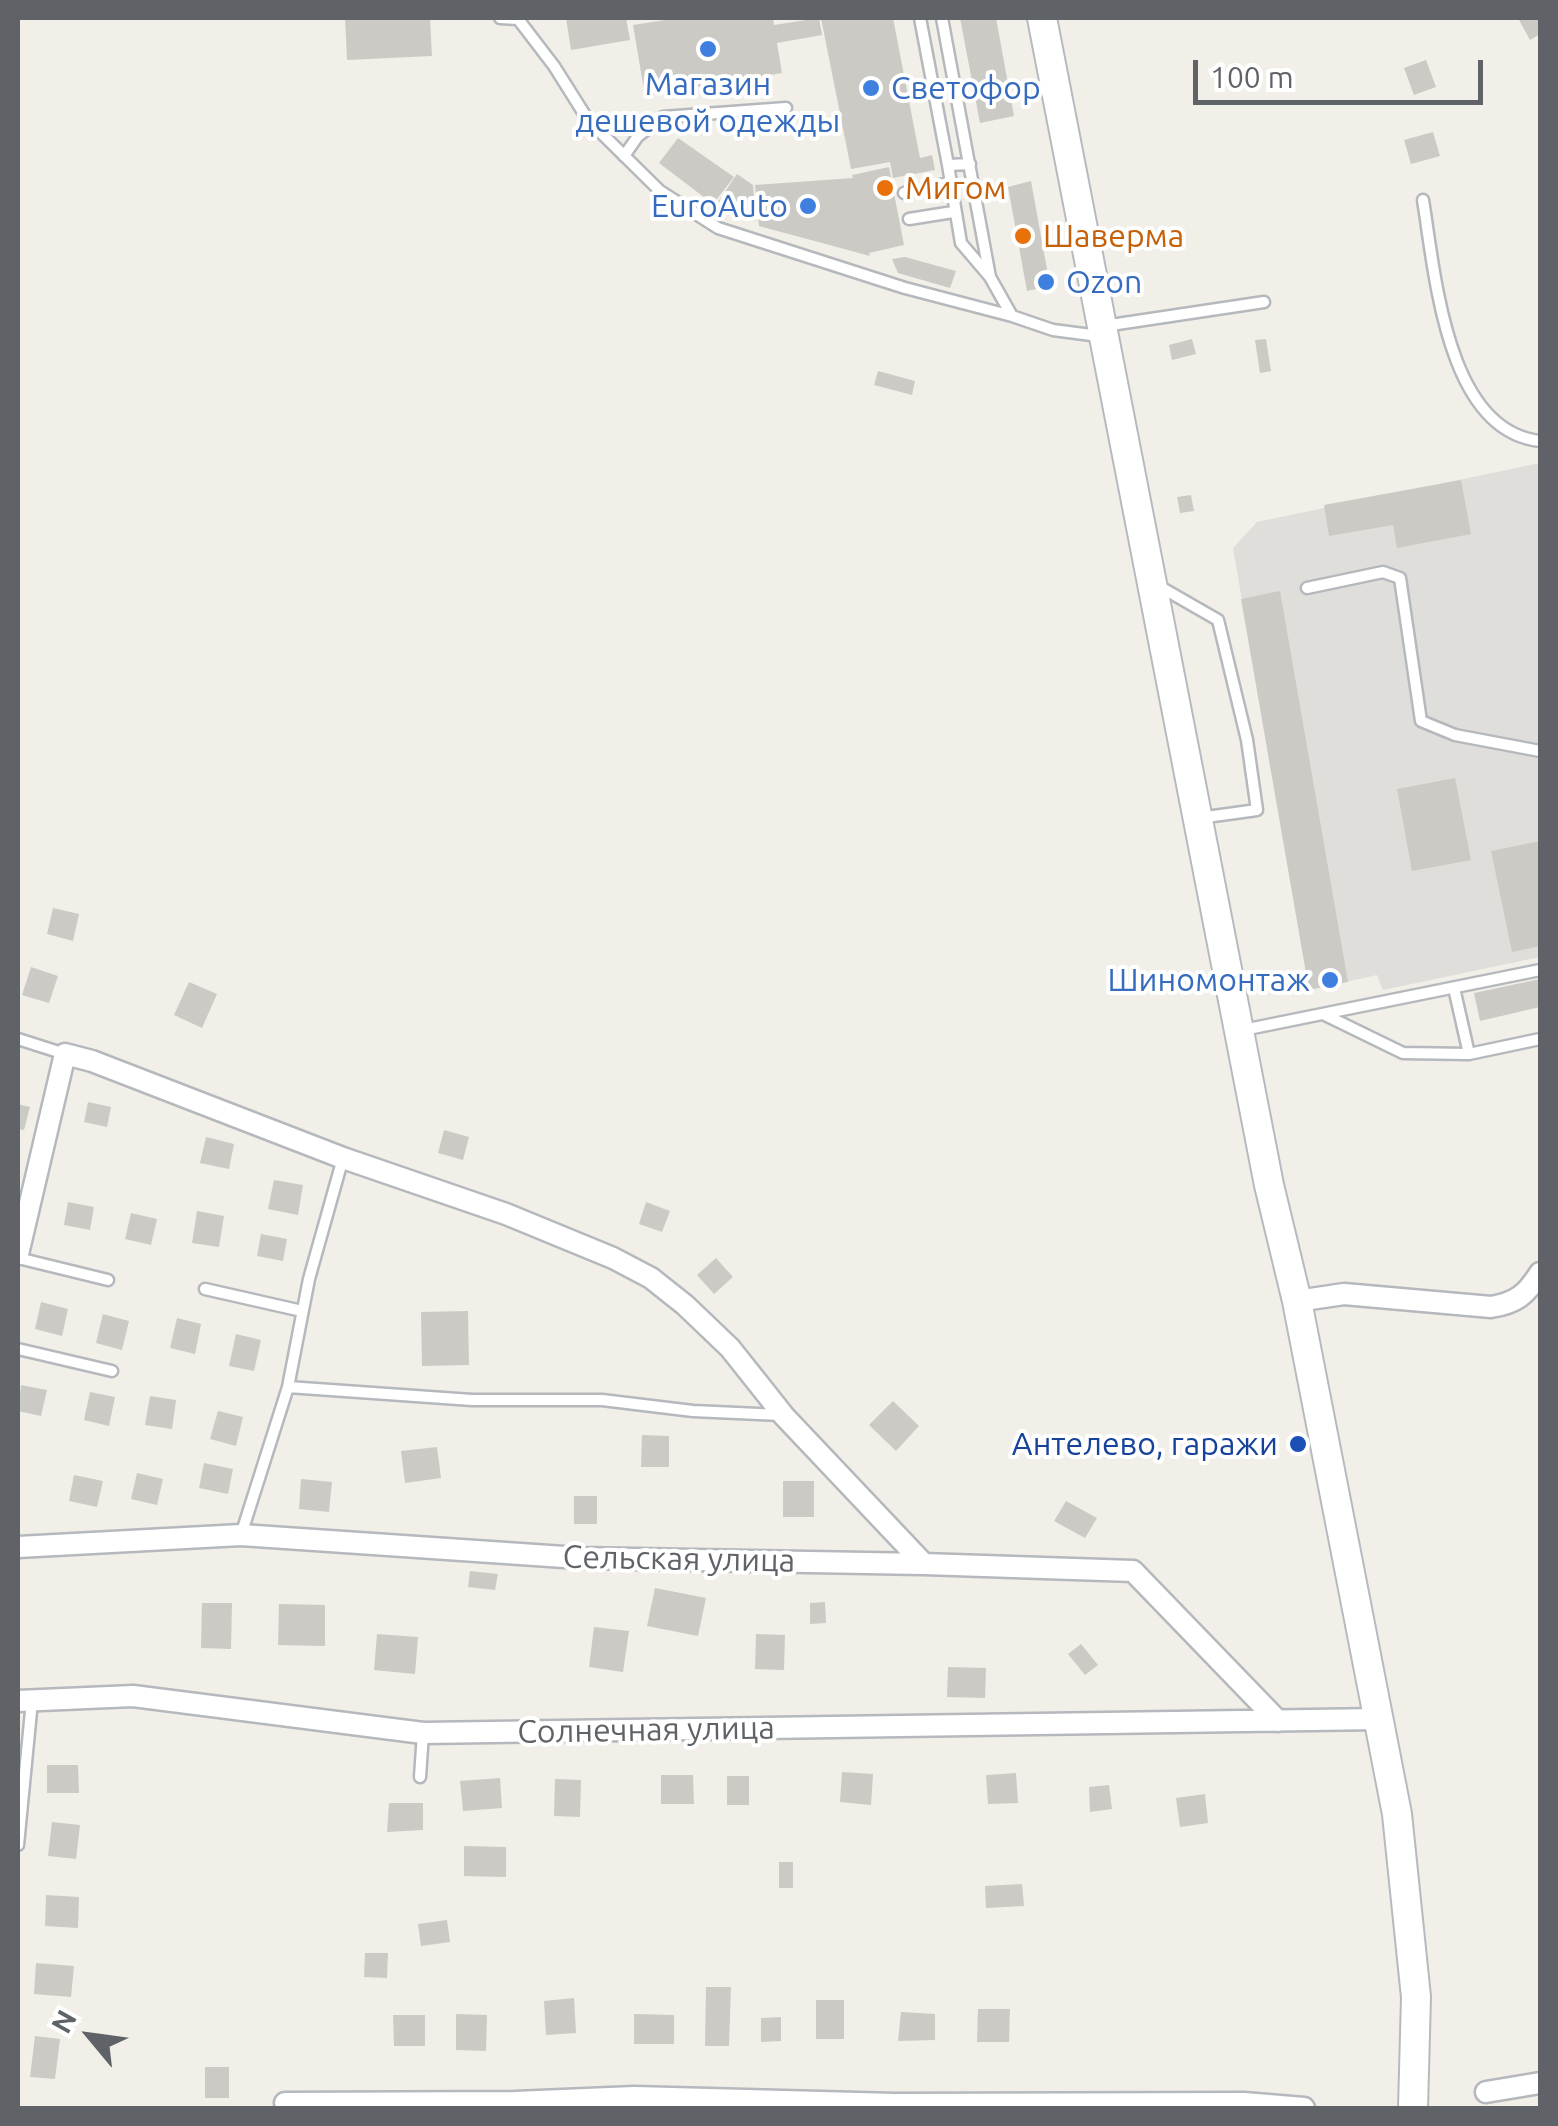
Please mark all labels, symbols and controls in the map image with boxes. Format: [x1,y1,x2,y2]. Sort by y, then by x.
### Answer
marker: Магазин дешевой одежды [697,38,719,60]
scale bar [1198,40,1488,102]
text: 100 m [1210,60,1294,94]
place label: Магазин дешевой одежды [576,65,840,140]
place label: Светофор [891,69,1041,107]
marker: Светофор [860,77,882,99]
place label: Мигом [905,169,1007,207]
marker: Мигом [874,177,896,199]
place label: EuroAuto [651,187,788,225]
marker: EuroAuto [797,195,819,217]
place label: Шаверма [1043,217,1184,255]
marker: Шаверма [1012,225,1034,247]
place label: Ozon [1066,263,1142,301]
marker: Ozon [1035,271,1057,293]
place label: Шиномонтаж [1108,961,1310,999]
marker: Шиномонтаж [1319,969,1341,991]
place label: Антелево, гаражи [1012,1425,1278,1463]
marker: Антелево, гаражи [1287,1433,1309,1455]
street label: Сельская улица [562,1538,796,1580]
street label: Солнечная улица [517,1709,775,1751]
north arrow [40,1986,140,2086]
text: N [45,2005,82,2038]

